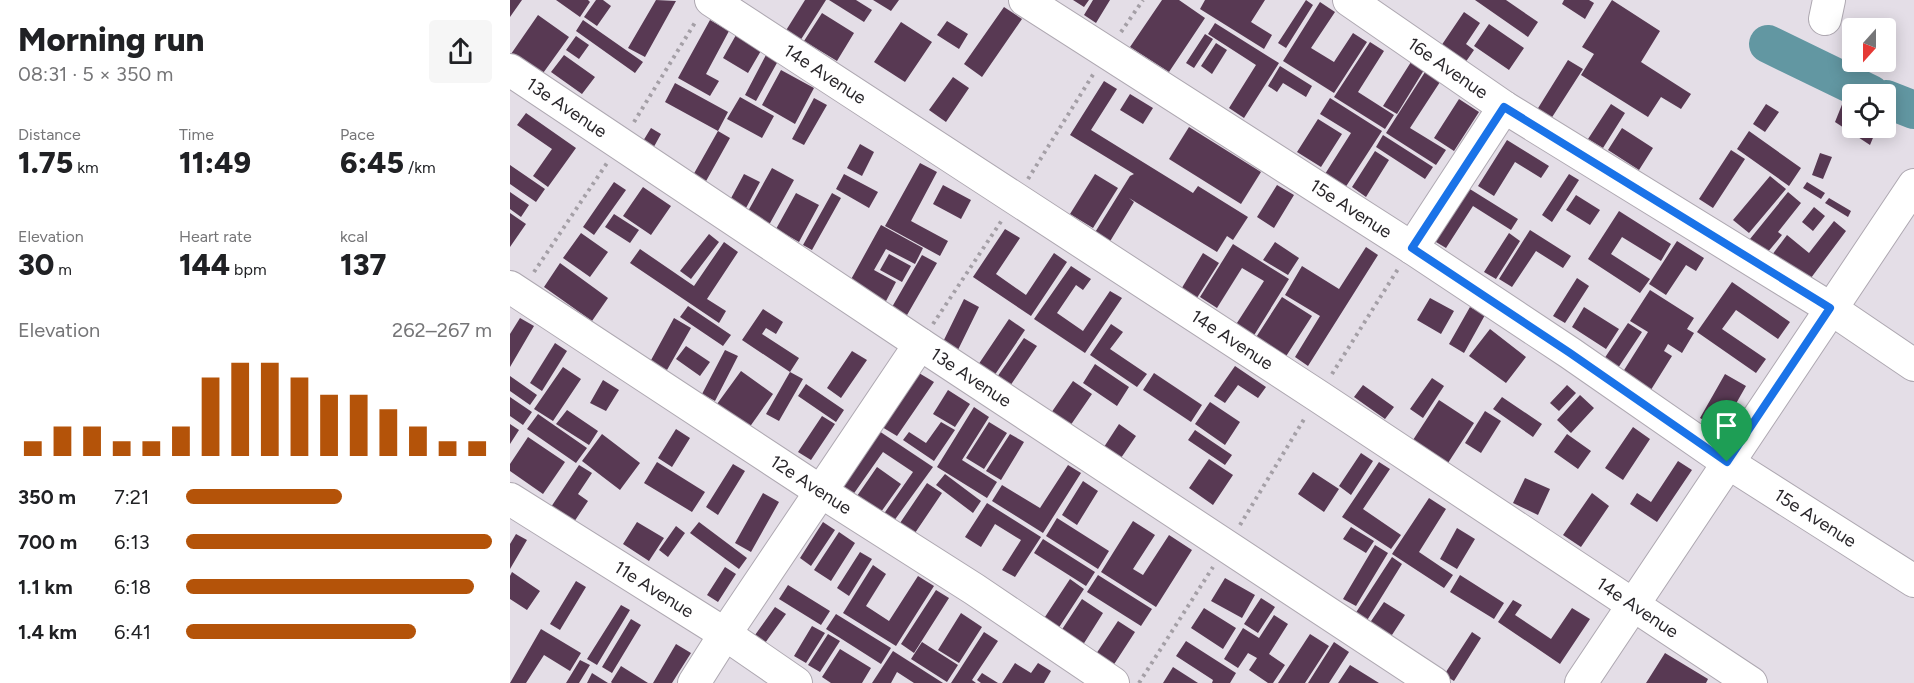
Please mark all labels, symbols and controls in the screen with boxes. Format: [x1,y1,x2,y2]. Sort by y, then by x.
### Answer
north arrow [1842,18,1896,72]
map controls [1842,18,1896,138]
text: Morning run [18,20,204,59]
button: share [429,20,492,83]
street label: 16e Avenue [1403,33,1492,104]
street label: 14e Avenue [780,39,870,109]
text: 08:31 · 5 × 350 m [18,62,173,86]
street label: 13e Avenue [522,73,611,143]
button: locate [1842,84,1896,138]
text: Distance [18,125,81,144]
text: Time [179,125,214,144]
text: Pace [340,125,375,144]
text: 1.75 [18,144,73,181]
text: 11:49 [179,144,251,181]
text: 6:45 [340,144,404,181]
text: km [73,158,99,177]
text: /km [404,158,436,177]
street label: 15e Avenue [1306,174,1396,243]
text: Elevation [18,227,84,246]
text: Heart rate [179,227,252,246]
text: kcal [340,227,368,246]
text: 30 [18,246,54,283]
text: 144 [179,246,230,283]
text: 137 [340,246,387,283]
text: m [54,260,72,279]
text: bpm [230,260,267,279]
street label: 14e Avenue [1187,305,1277,375]
text: Elevation [18,318,100,342]
text: 262–267 m [392,318,492,342]
street label: 13e Avenue [926,343,1016,412]
pin [1701,400,1752,462]
icon: arrive [1710,409,1743,442]
street label: 12e Avenue [766,450,856,519]
street label: 15e Avenue [1770,484,1860,552]
text: 350 m [18,485,76,509]
text: 7:21 [114,485,149,509]
text: 700 m [18,530,77,554]
text: 6:13 [114,530,150,554]
street label: 11e Avenue [610,556,698,623]
street label: 14e Avenue [1592,573,1683,643]
text: 1.1 km [18,575,73,599]
text: 6:18 [114,575,151,599]
text: 1.4 km [18,620,77,644]
text: 6:41 [114,620,151,644]

